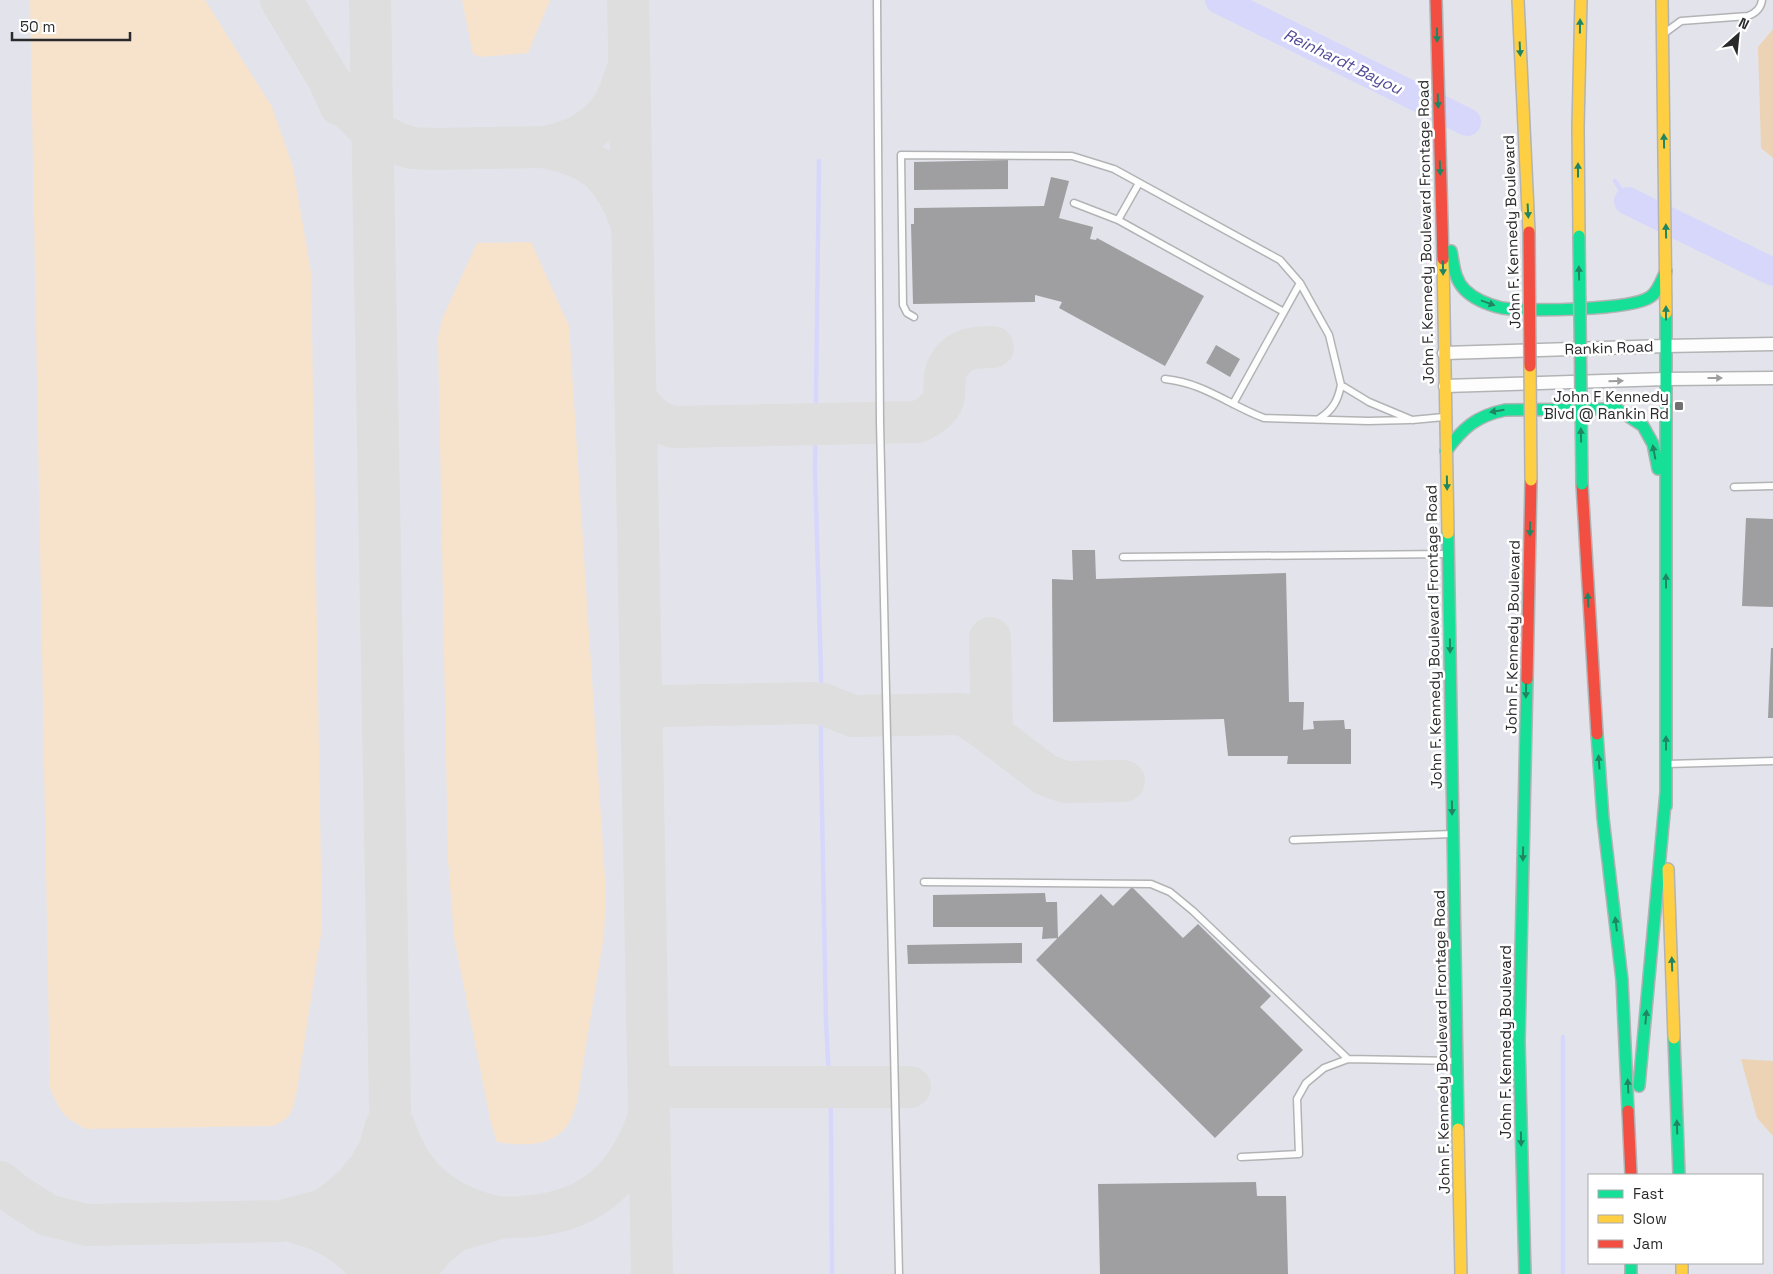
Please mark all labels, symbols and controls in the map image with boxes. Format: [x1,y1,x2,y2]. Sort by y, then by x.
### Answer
scale bar [12,10,130,42]
north arrow [1713,10,1763,60]
text: N [1736,13,1752,34]
text: 50 m [20,17,55,36]
one-way arrow [1577,18,1585,34]
water label: Reinhardt Bayou [1280,24,1406,100]
one-way arrow [1433,27,1441,43]
one-way arrow [1517,41,1525,57]
street label: John F. Kennedy Boulevard Frontage Road [1413,80,1438,384]
one-way arrow [1435,94,1443,110]
one-way arrow [1660,133,1668,149]
street label: John F. Kennedy Boulevard [1499,135,1524,329]
one-way arrow [1437,160,1445,176]
one-way arrow [1574,162,1582,178]
one-way arrow [1524,203,1532,219]
one-way arrow [1662,222,1670,238]
one-way arrow [1439,261,1447,277]
one-way arrow [1575,265,1583,281]
one-way arrow [1481,299,1496,307]
one-way arrow [1662,305,1670,321]
street label: Rankin Road [1564,336,1654,359]
one-way arrow [1707,374,1723,382]
one-way arrow [1608,376,1624,384]
place label: John F Kennedy Blvd @ Rankin Rd [1544,387,1669,423]
marker: John F Kennedy Blvd @ Rankin Rd [1673,400,1685,412]
one-way arrow [1489,408,1505,416]
one-way arrow [1577,427,1585,443]
one-way arrow [1650,443,1658,459]
one-way arrow [1443,476,1451,492]
street label: John F. Kennedy Boulevard Frontage Road [1421,485,1446,789]
one-way arrow [1526,521,1534,537]
street label: John F. Kennedy Boulevard [1501,540,1524,734]
one-way arrow [1662,573,1670,589]
one-way arrow [1583,592,1591,608]
one-way arrow [1446,638,1454,654]
one-way arrow [1522,684,1530,700]
one-way arrow [1662,735,1670,751]
one-way arrow [1595,754,1603,770]
one-way arrow [1449,800,1457,816]
one-way arrow [1519,846,1527,862]
street label: John F. Kennedy Boulevard Frontage Road [1429,890,1454,1194]
one-way arrow [1612,916,1620,932]
street label: John F. Kennedy Boulevard [1496,945,1515,1139]
one-way arrow [1667,956,1675,972]
one-way arrow [1643,1008,1651,1024]
one-way arrow [1623,1078,1631,1094]
one-way arrow [1673,1118,1681,1134]
one-way arrow [1517,1131,1525,1147]
legend [1588,1174,1763,1264]
text: Fast [1633,1184,1664,1203]
text: Slow [1633,1209,1667,1228]
text: Jam [1633,1234,1663,1253]

